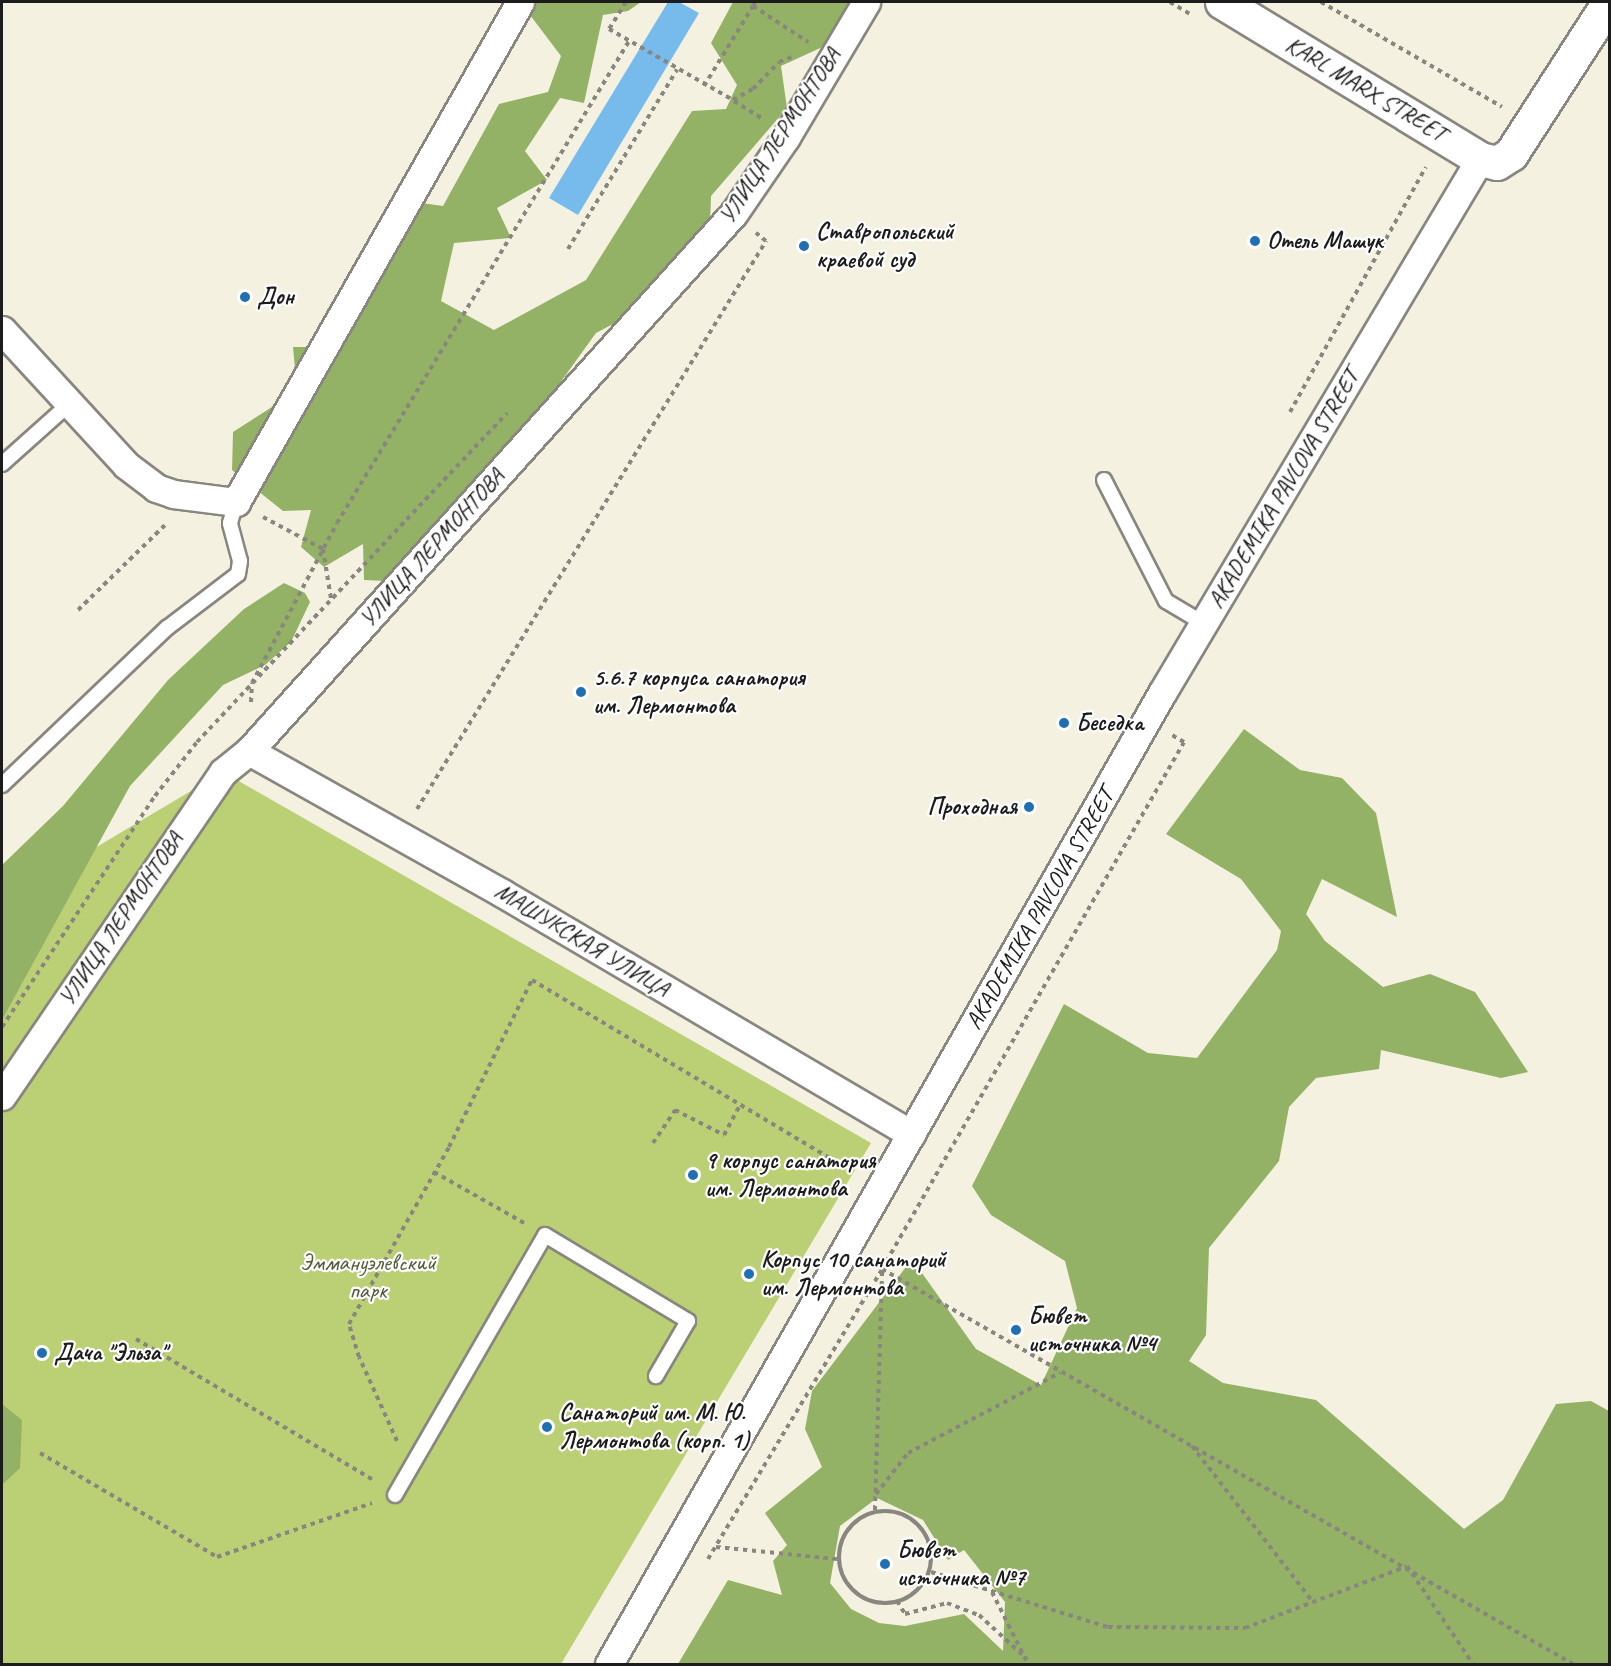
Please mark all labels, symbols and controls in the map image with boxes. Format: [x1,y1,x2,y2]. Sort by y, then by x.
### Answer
street label: KARL MARX STREET [1281,30,1451,148]
street label: УЛИЦА ЛЕРМОНТОВА [712,43,848,229]
place label: Ставропольский краевой суд [816,218,954,274]
place label: Отель Машук [1267,227,1384,255]
marker: Отель Машук [1248,234,1262,248]
marker: Ставропольский краевой суд [797,239,811,253]
place label: Дон [257,283,294,311]
marker: Дон [238,290,252,304]
street label: AKADEMIKA PAVLOVA STREET [1201,365,1367,613]
street label: УЛИЦА ЛЕРМОНТОВА [353,463,511,633]
place label: 5.6.7 корпуса санатория им. Лермонтова [593,664,804,720]
marker: 5.6.7 корпуса санатория им. Лермонтова [574,685,588,699]
place label: Беседка [1076,709,1143,737]
marker: Беседка [1057,716,1071,730]
street label: AKADEMIKA PAVLOVA STREET [959,784,1121,1034]
place label: Проходная [928,793,1017,821]
marker: Проходная [1022,800,1036,814]
street label: УЛИЦА ЛЕРМОНТОВА [52,826,190,1012]
street label: МАШУКСКАЯ УЛИЦА [490,877,674,1003]
place label: 9 корпус санатория им. Лермонтова [705,1147,874,1203]
marker: 9 корпус санатория им. Лермонтова [686,1168,700,1182]
place label: Корпус 10 санаторий им. Лермонтова [761,1246,946,1302]
park label: Эммануэлевский парк [300,1249,436,1305]
marker: Корпус 10 санаторий им. Лермонтова [742,1267,756,1281]
place label: Бювет источника №4 [1028,1302,1156,1358]
marker: Бювет источника №4 [1009,1323,1023,1337]
place label: Дача "Эльза" [54,1339,166,1367]
marker: Дача "Эльза" [35,1346,49,1360]
place label: Санаторий им. М. Ю. Лермонтова (корп. 1) [559,1399,749,1455]
marker: Санаторий им. М. Ю. Лермонтова (корп. 1) [540,1420,554,1434]
place label: Бювет источника №7 [897,1536,1025,1592]
marker: Бювет источника №7 [878,1557,892,1571]

